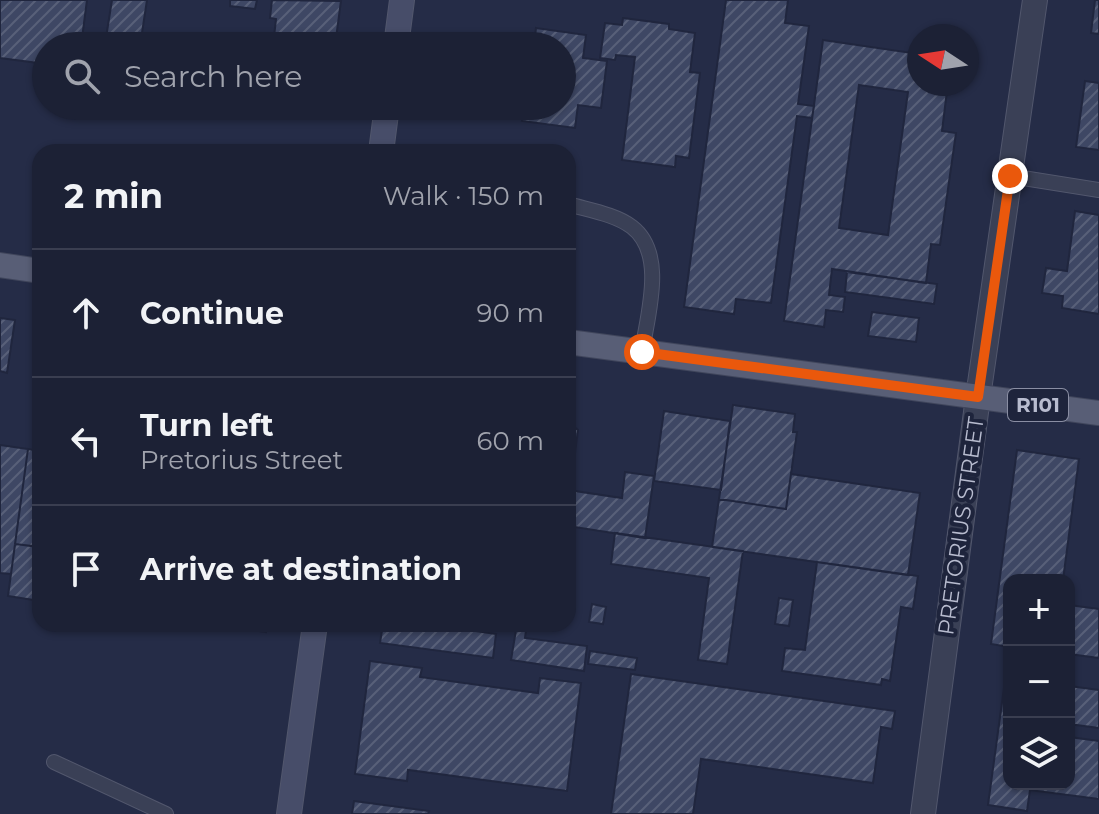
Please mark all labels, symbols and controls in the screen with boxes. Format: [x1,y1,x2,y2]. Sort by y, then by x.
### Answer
north arrow [907,24,979,96]
search box [32,32,576,120]
icon: search [60,54,104,98]
text: Search here [124,58,302,95]
route end [992,158,1028,194]
text: 2 min [64,175,163,217]
text: Walk · 150 m [383,180,544,212]
icon: ahead [64,291,108,335]
text: Continue [140,295,284,332]
text: 90 m [477,297,544,329]
route start [624,334,660,370]
road number: R101 [1008,389,1068,421]
text: Turn left [140,407,273,444]
street label: PRETORIUS STREET [932,415,990,637]
icon: left [64,419,108,463]
text: 60 m [477,425,544,457]
text: Pretorius Street [140,444,343,476]
icon: arrive [64,547,108,591]
text: Arrive at destination [140,551,462,588]
map controls [1003,574,1075,790]
button: + [1003,574,1075,646]
button: − [1003,646,1075,718]
button: layers [1003,718,1075,790]

